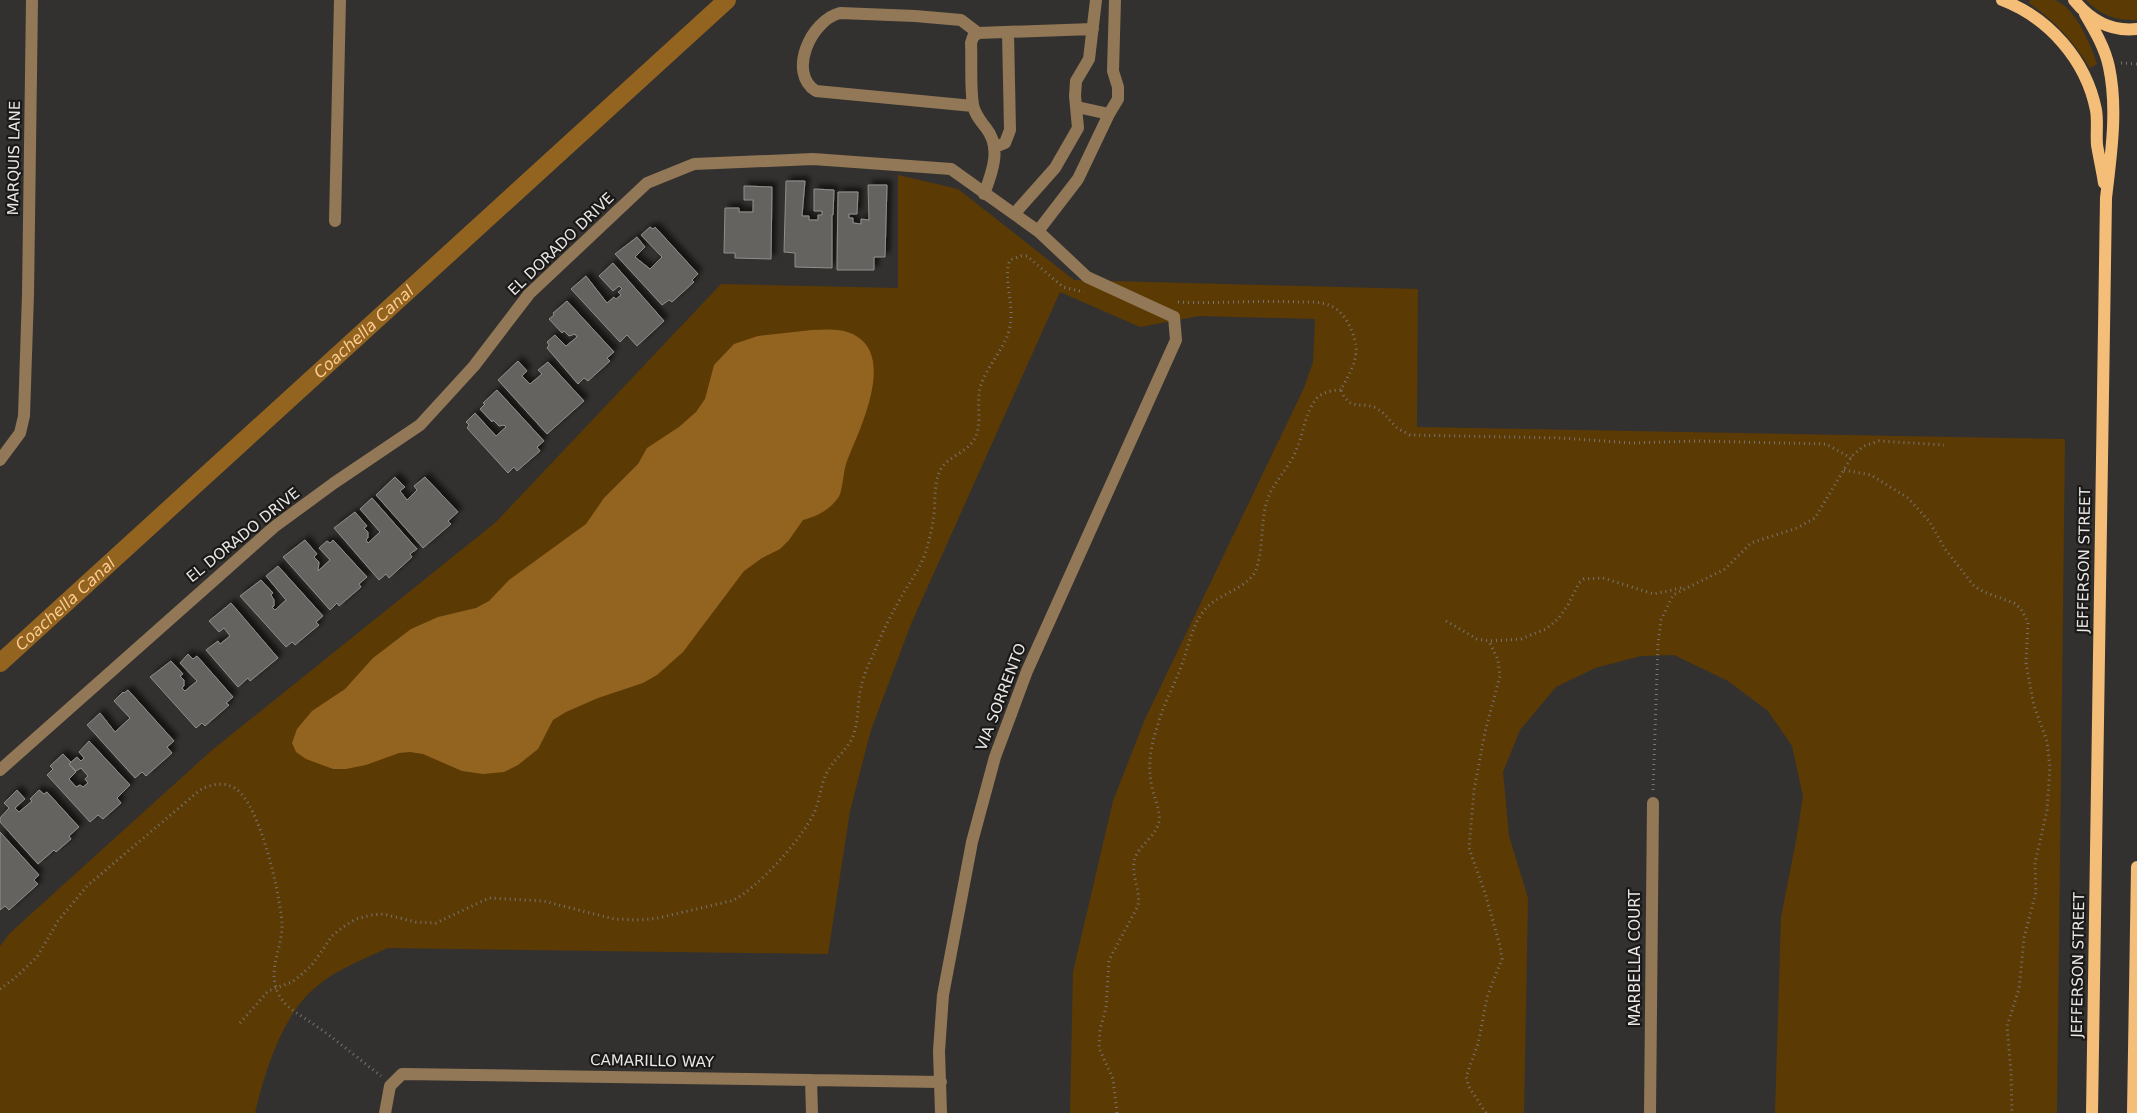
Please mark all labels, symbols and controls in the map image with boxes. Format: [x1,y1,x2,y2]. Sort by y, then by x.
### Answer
street label: MARQUIS LANE [4,100,24,216]
street label: EL DORADO DRIVE [504,189,618,299]
water label: Coachella Canal [310,281,418,382]
street label: EL DORADO DRIVE [183,484,303,586]
street label: JEFFERSON STREET [2074,486,2094,634]
water label: Coachella Canal [11,553,120,654]
street label: VIA SORRENTO [972,641,1030,753]
street label: MARBELLA COURT [1626,889,1644,1027]
street label: JEFFERSON STREET [2068,891,2088,1039]
street label: CAMARILLO WAY [590,1051,715,1071]

